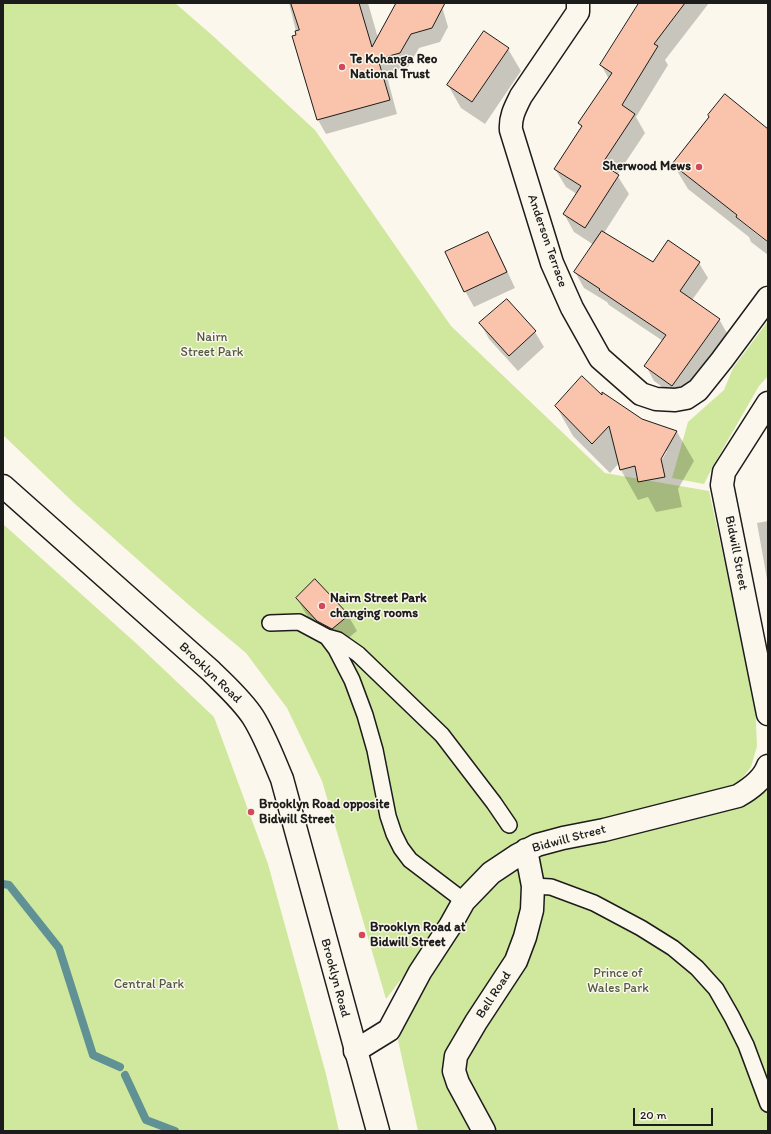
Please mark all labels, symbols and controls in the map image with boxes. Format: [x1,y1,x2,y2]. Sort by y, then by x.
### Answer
place label: Te Kohanga Reo National Trust [350,52,437,83]
marker: Te Kohanga Reo National Trust [337,62,347,72]
place label: Sherwood Mews [602,159,691,175]
marker: Sherwood Mews [694,162,704,172]
street label: Anderson Terrace [524,192,570,290]
park label: Nairn Street Park [181,330,243,361]
street label: Bidwill Street [721,514,751,592]
place label: Nairn Street Park changing rooms [330,591,427,622]
marker: Nairn Street Park changing rooms [317,601,327,611]
street label: Brooklyn Road [175,639,245,707]
place label: Brooklyn Road opposite Bidwill Street [259,797,390,828]
marker: Brooklyn Road opposite Bidwill Street [246,807,256,817]
street label: Bidwill Street [530,822,608,856]
place label: Brooklyn Road at Bidwill Street [370,920,466,951]
marker: Brooklyn Road at Bidwill Street [357,930,367,940]
street label: Brooklyn Road [317,937,353,1019]
park label: Prince of Wales Park [587,966,649,997]
street label: Bell Road [473,969,515,1021]
park label: Central Park [114,977,184,993]
scale bar [635,1100,715,1126]
text: 20 m [640,1108,667,1122]

